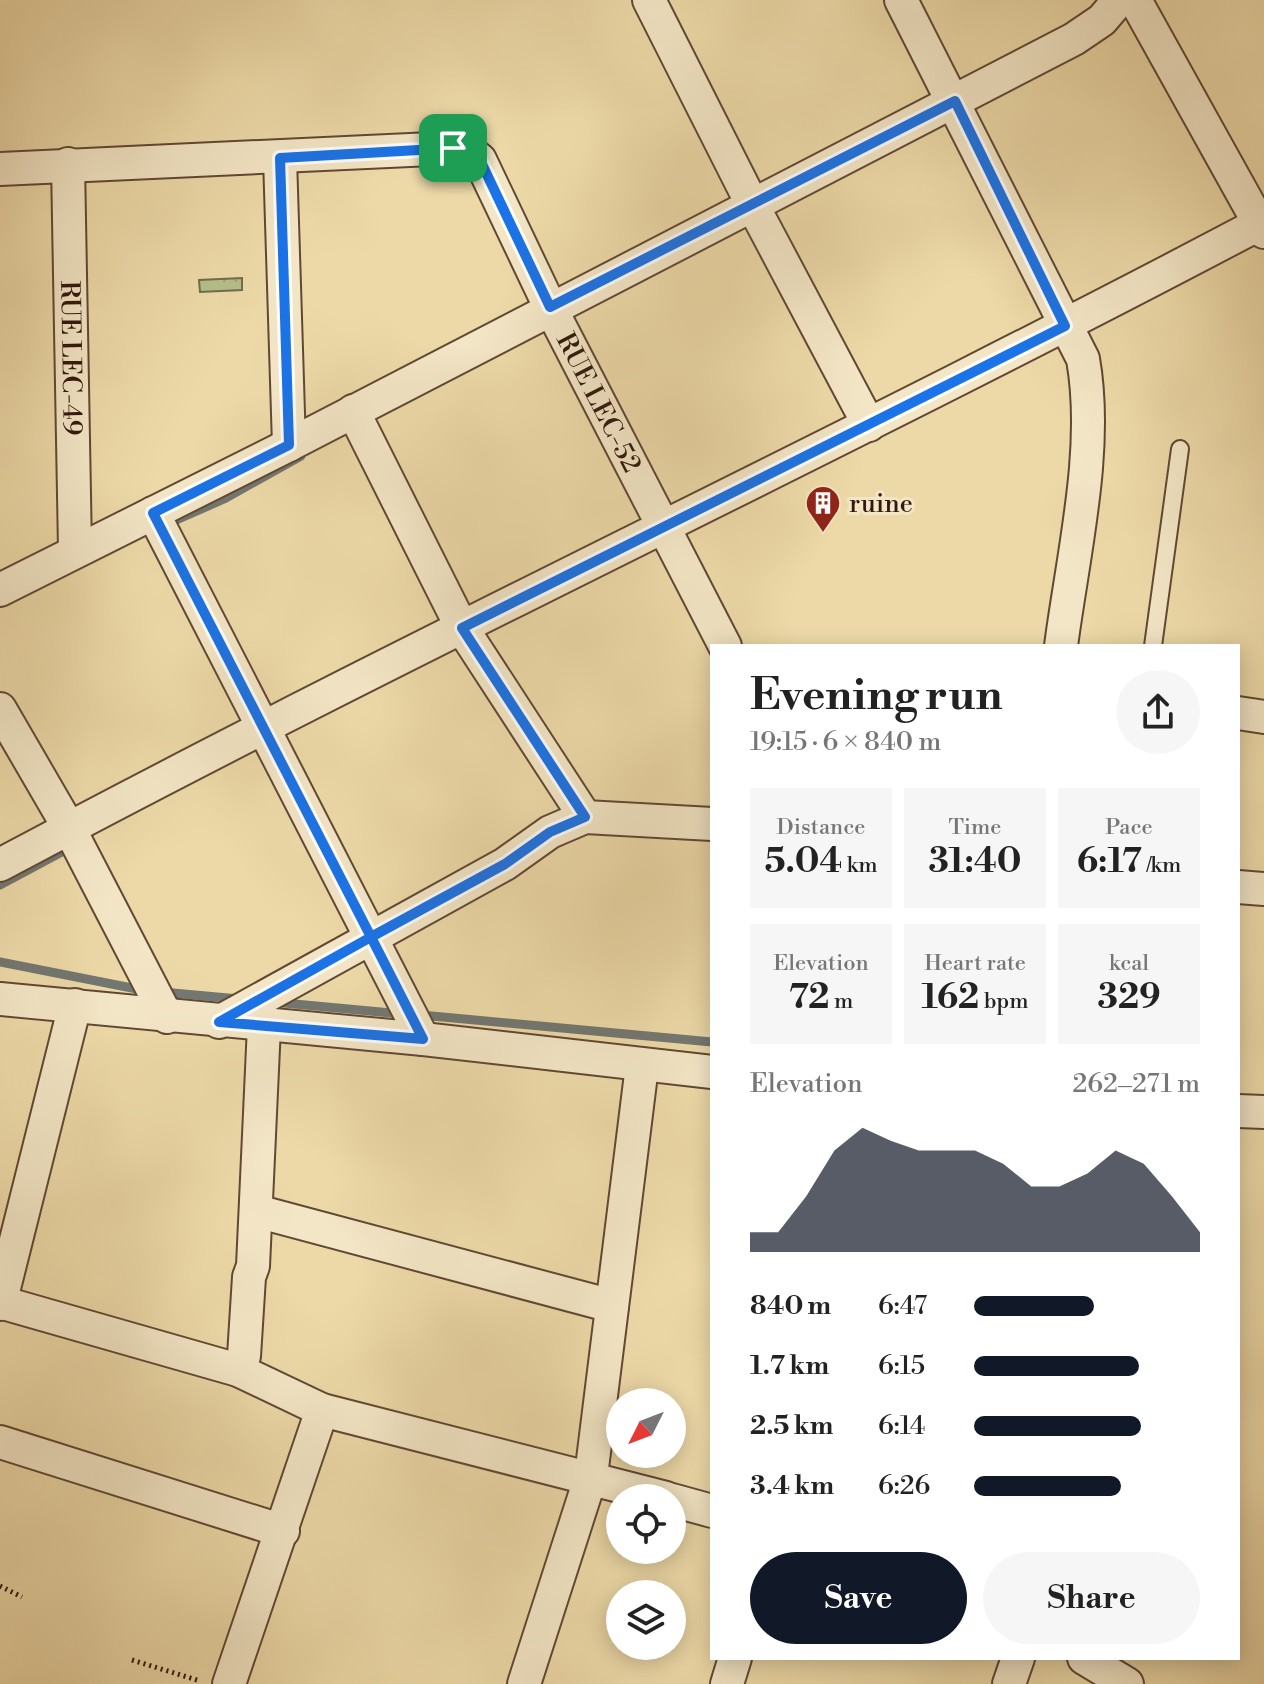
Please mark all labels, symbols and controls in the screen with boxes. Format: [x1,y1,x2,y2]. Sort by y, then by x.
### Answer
pin [419,114,487,182]
icon: arrive [431,126,475,170]
street label: RUE LEC-49 [53,280,88,436]
street label: RUE LEC-52 [549,327,648,478]
building icon: ruine [804,484,842,534]
place label: ruine [849,488,913,520]
text: Evening run [750,668,1003,723]
button: share [1116,670,1200,754]
text: 19:15 · 6 × 840 m [750,726,941,758]
text: Distance [777,814,865,841]
text: Time [949,814,1001,841]
text: Pace [1105,814,1153,841]
text: 5.04 [764,841,842,883]
text: 31:40 [929,841,1021,883]
text: 6:17 [1077,841,1142,883]
text: km [842,852,878,879]
text: /km [1142,852,1181,879]
text: Elevation [773,950,869,977]
text: Heart rate [924,950,1026,977]
text: kcal [1109,950,1149,977]
text: 72 [789,977,829,1019]
text: 162 [922,977,979,1019]
text: 329 [1097,977,1161,1019]
text: m [829,988,853,1015]
text: bpm [979,988,1028,1015]
text: Elevation [750,1068,863,1100]
text: 262–271 m [1073,1068,1200,1100]
text: 840 m [750,1290,831,1322]
text: 6:47 [878,1290,927,1322]
text: 1.7 km [750,1350,829,1382]
text: 6:15 [878,1350,925,1382]
north arrow [606,1388,686,1468]
map controls [606,1388,686,1660]
text: 2.5 km [750,1410,833,1442]
text: 6:14 [878,1410,925,1442]
text: 3.4 km [750,1470,834,1502]
text: 6:26 [878,1470,930,1502]
button: locate [606,1484,686,1564]
button: Save [750,1552,967,1644]
button: Share [983,1552,1200,1644]
button: layers [606,1580,686,1660]

